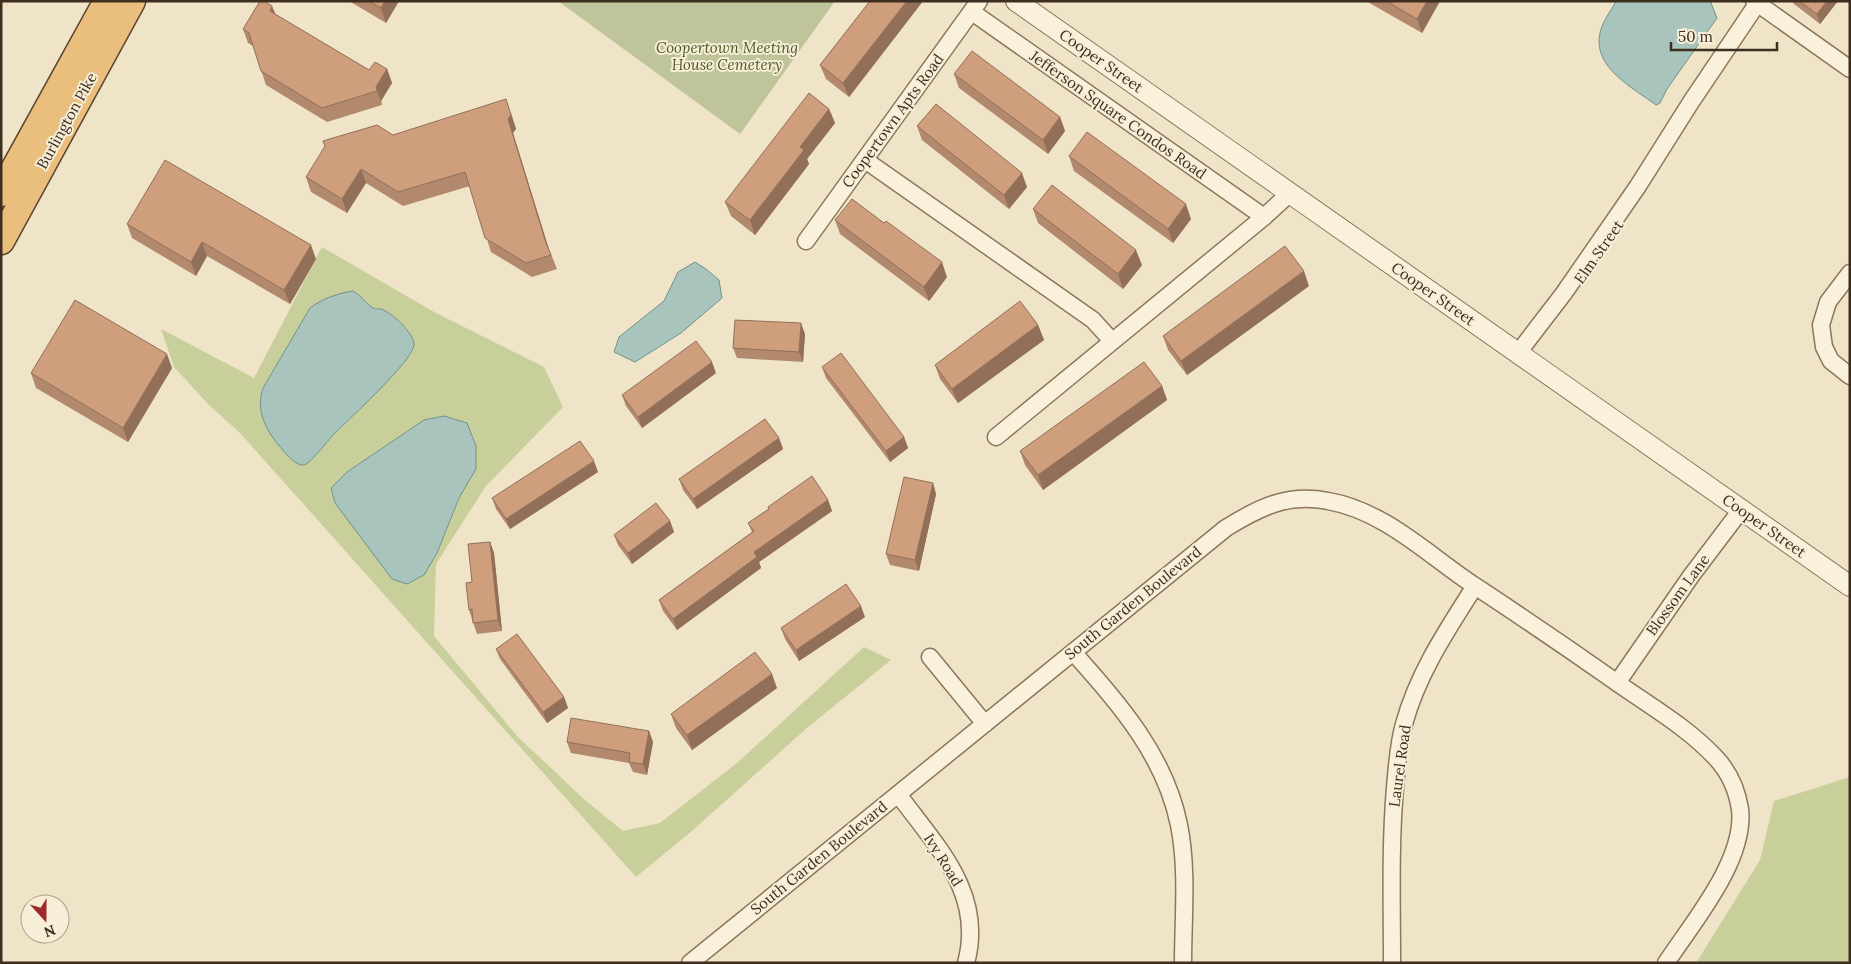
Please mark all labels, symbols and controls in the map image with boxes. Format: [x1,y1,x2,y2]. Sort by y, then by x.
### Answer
scale bar [1671,20,1777,52]
street label: Cooper Street [1056,25,1147,97]
text: 50 m [1678,27,1713,46]
park label: Coopertown Meeting House Cemetery [656,38,798,74]
street label: Jefferson Square Condos Road [1026,46,1210,183]
street label: Coopertown Apts Road [838,50,948,191]
street label: Burlington Pike [32,69,101,172]
street label: Elm Street [1570,216,1628,287]
street label: Cooper Street [1388,258,1479,330]
street label: Cooper Street [1719,490,1810,562]
street label: South Garden Boulevard [1060,542,1205,664]
street label: Blossom Lane [1642,550,1714,639]
street label: Laurel Road [1384,724,1415,808]
street label: South Garden Boulevard [746,797,891,919]
street label: Ivy Road [920,830,967,890]
north arrow [20,894,70,944]
text: N [41,921,58,942]

